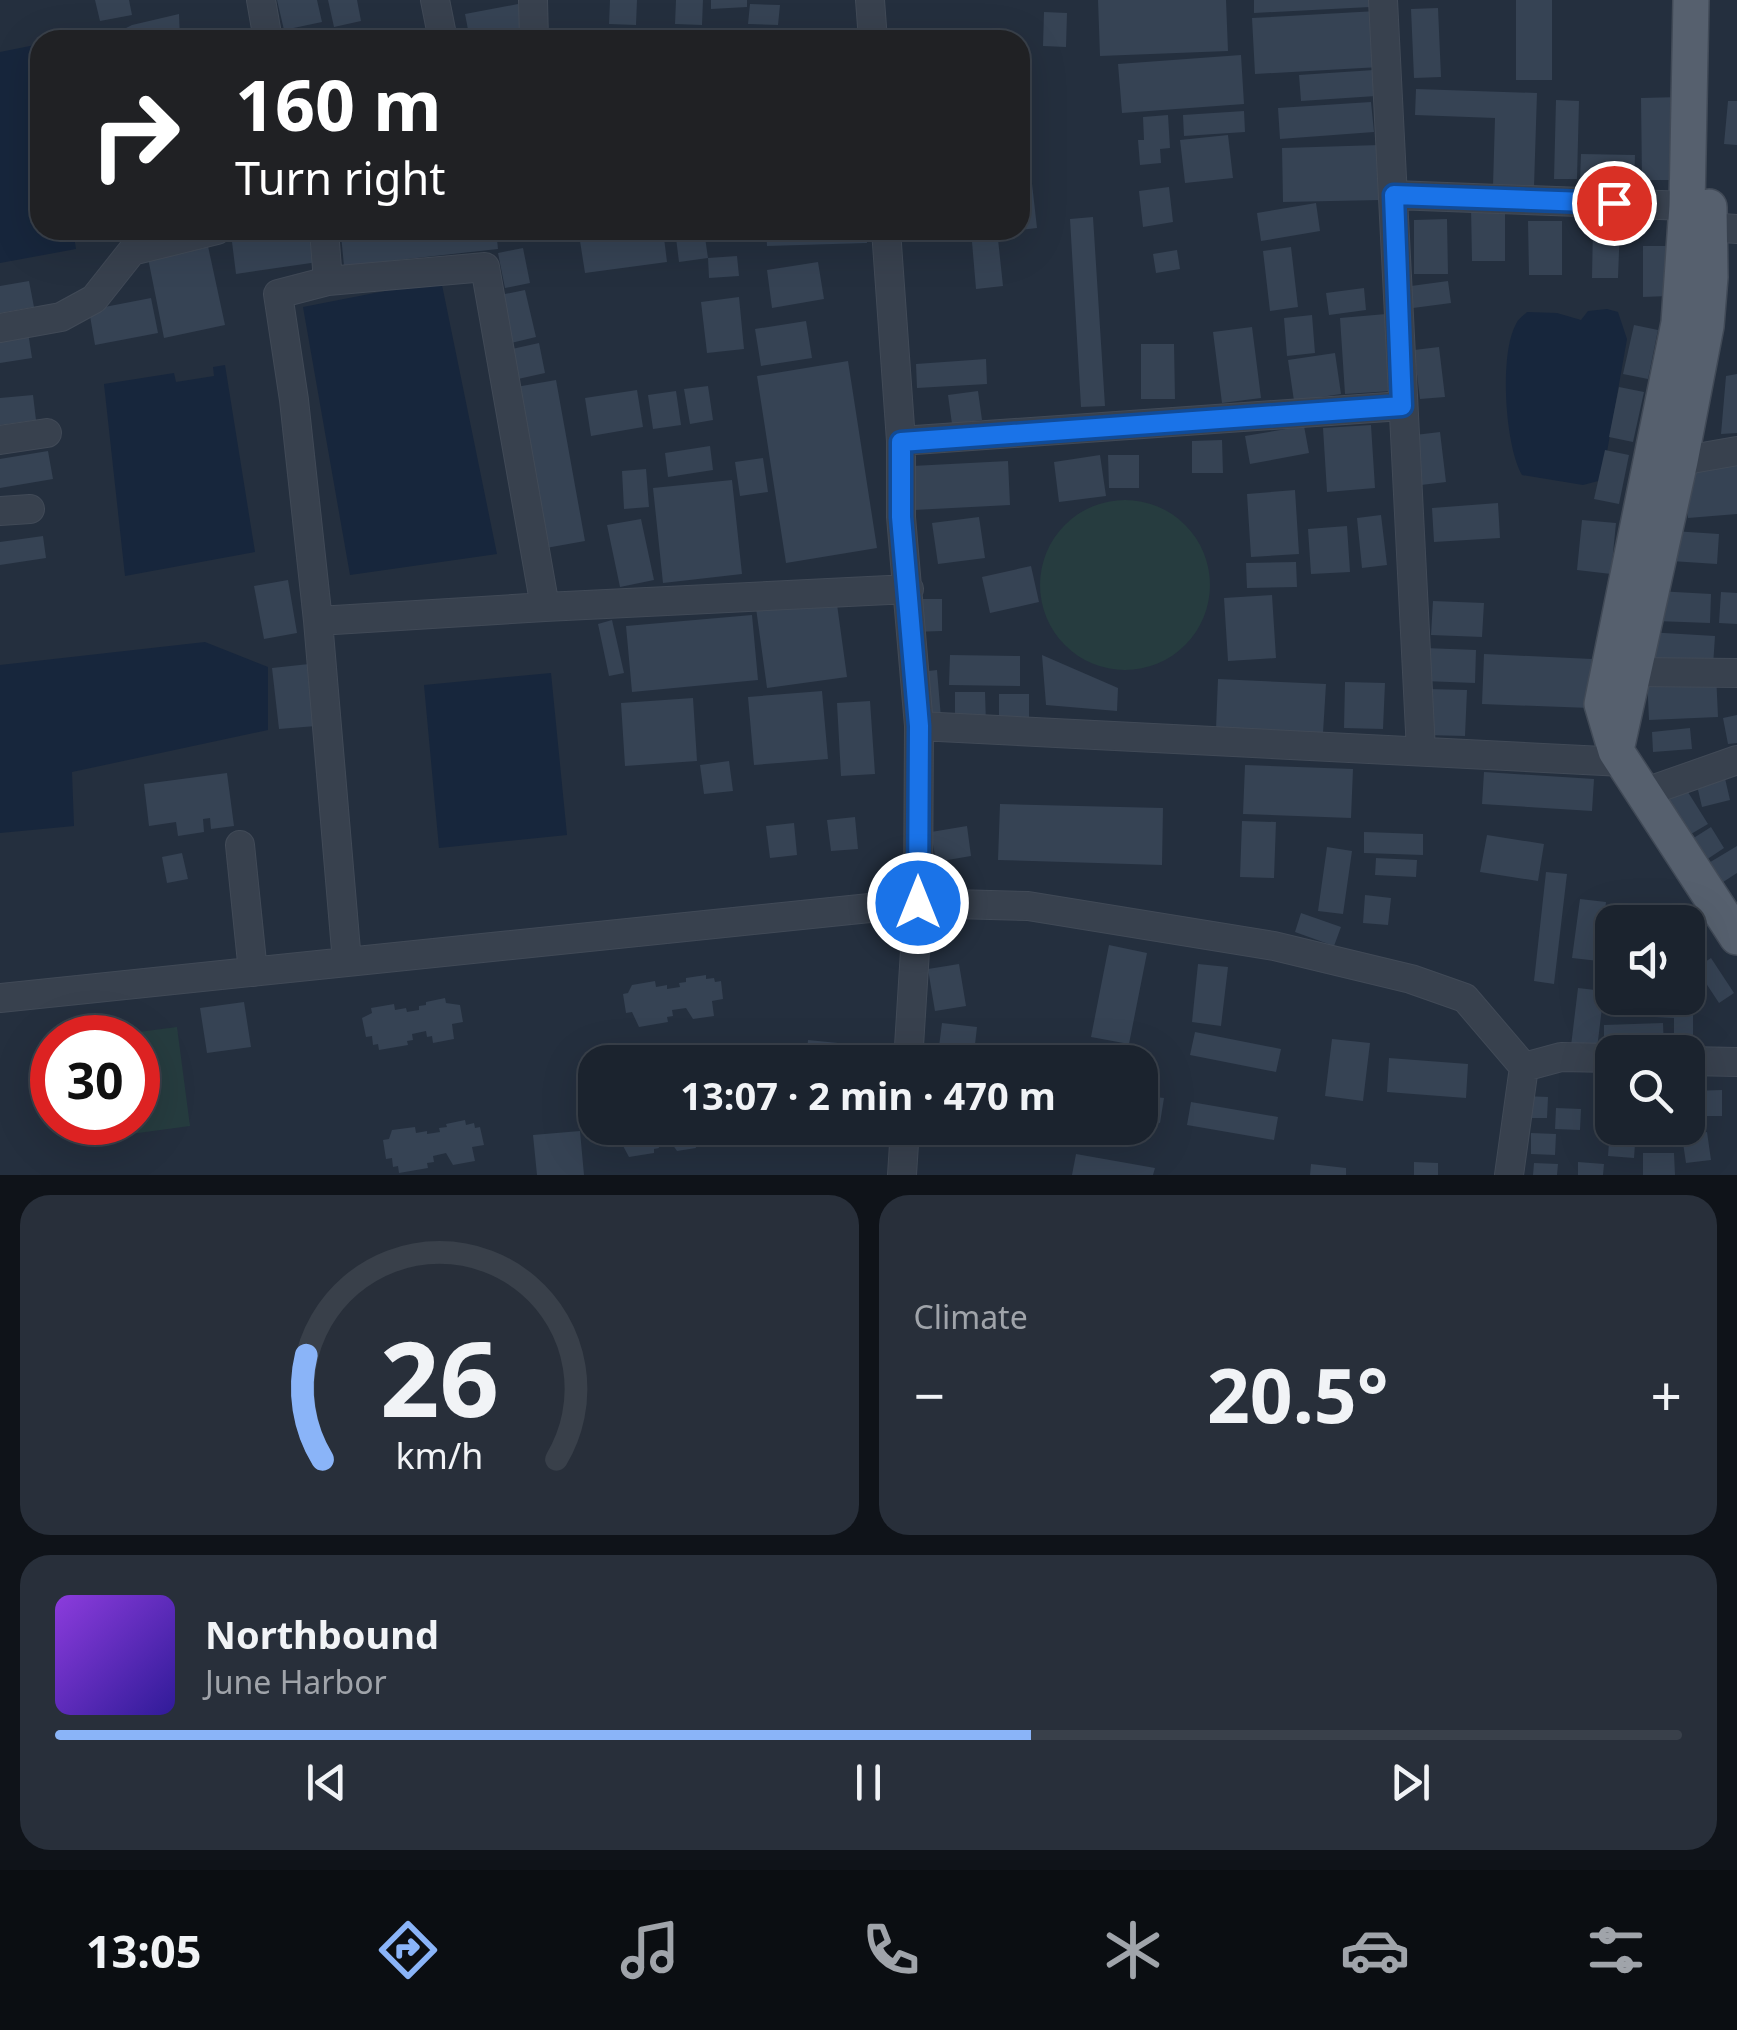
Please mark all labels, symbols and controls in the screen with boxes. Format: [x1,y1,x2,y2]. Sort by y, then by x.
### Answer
text: 160 m [235,56,442,152]
icon: right [70,70,200,200]
text: Turn right [235,147,446,208]
pin [1572,161,1657,246]
icon: arrive [1587,176,1642,231]
position arrow [866,851,970,955]
map controls [1595,905,1705,1145]
button: sound [1595,905,1705,1015]
speed limit sign: 30 [30,1015,160,1145]
button: search [1595,1035,1705,1145]
text: 13:07 · 2 min · 470 m [680,1069,1056,1121]
text: Climate [914,1295,1028,1338]
text: 26 [380,1306,499,1447]
text: 20.5° [1207,1343,1389,1445]
text: − [914,1357,945,1432]
text: + [1651,1357,1682,1432]
text: km/h [395,1431,483,1479]
text: Northbound [205,1608,439,1660]
text: June Harbor [205,1660,387,1703]
icon: previous [299,1755,354,1810]
icon: pause [841,1755,896,1810]
icon: next [1383,1755,1438,1810]
icon: directions [373,1915,443,1985]
icon: music [615,1915,685,1985]
icon: phone [856,1915,926,1985]
icon: climate [1098,1915,1168,1985]
icon: car [1340,1915,1410,1985]
icon: filters [1581,1915,1651,1985]
text: 13:05 [86,1920,201,1981]

